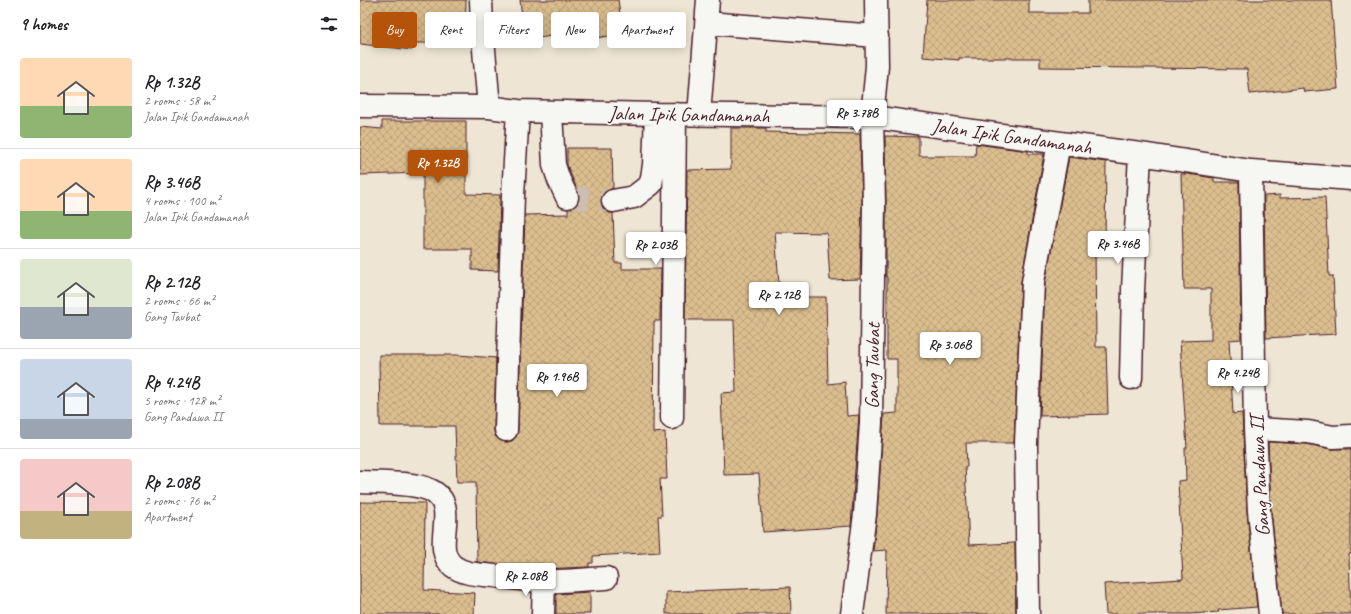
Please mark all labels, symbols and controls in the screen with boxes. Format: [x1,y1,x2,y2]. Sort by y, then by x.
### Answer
chip: Buy [372,12,417,48]
chip: Rent [425,12,476,48]
chip: Filters [484,12,543,48]
chip: New [551,12,599,48]
chip: Apartment [607,12,686,48]
icon: filters [318,13,340,35]
text: 9 homes [20,14,68,35]
text: Rp 1.32B [144,72,199,93]
icon: home [52,74,100,122]
text: 2 rooms · 58 m² [144,93,214,109]
pin: Rp 3.78B [816,100,898,134]
street label: Jalan Ipik Gandamanah [607,101,771,128]
text: Rp 3.78B [836,105,878,121]
text: Jalan Ipik Gandamanah [144,109,249,125]
street label: Jalan Ipik Gandamanah [930,113,1094,160]
pin: Rp 1.32B [397,150,479,184]
text: Rp 1.32B [417,155,459,171]
text: Rp 3.46B [144,172,200,193]
icon: home [52,175,100,223]
text: 4 rooms · 100 m² [144,193,220,209]
text: Jalan Ipik Gandamanah [144,209,249,225]
pin: Rp 3.46B [1077,231,1159,265]
pin: Rp 2.03B [615,232,697,266]
text: Rp 3.46B [1097,236,1139,252]
text: Rp 2.03B [635,237,677,253]
text: Rp 2.12B [144,272,199,293]
icon: home [52,275,100,323]
pin: Rp 2.12B [738,282,820,316]
text: Rp 2.12B [758,287,800,303]
text: 2 rooms · 66 m² [144,293,214,309]
text: Gang Taubat [144,309,200,325]
street label: Gang Taubat [859,320,886,409]
pin: Rp 3.06B [909,332,991,366]
text: Rp 3.06B [929,337,971,353]
pin: Rp 4.24B [1197,360,1279,394]
pin: Rp 1.96B [516,364,598,398]
text: Rp 4.24B [1217,365,1259,381]
text: Rp 1.96B [536,369,578,385]
text: Rp 4.24B [144,372,199,393]
icon: home [52,375,100,423]
text: 5 rooms · 128 m² [144,393,220,409]
text: Gang Pandawa II [144,409,223,425]
street label: Gang Pandawa II [1244,411,1275,537]
text: Rp 2.08B [144,472,199,493]
icon: home [52,475,100,523]
text: 2 rooms · 76 m² [144,493,214,509]
text: Apartment [144,509,192,525]
pin: Rp 2.08B [485,563,567,597]
text: Rp 2.08B [505,568,547,584]

